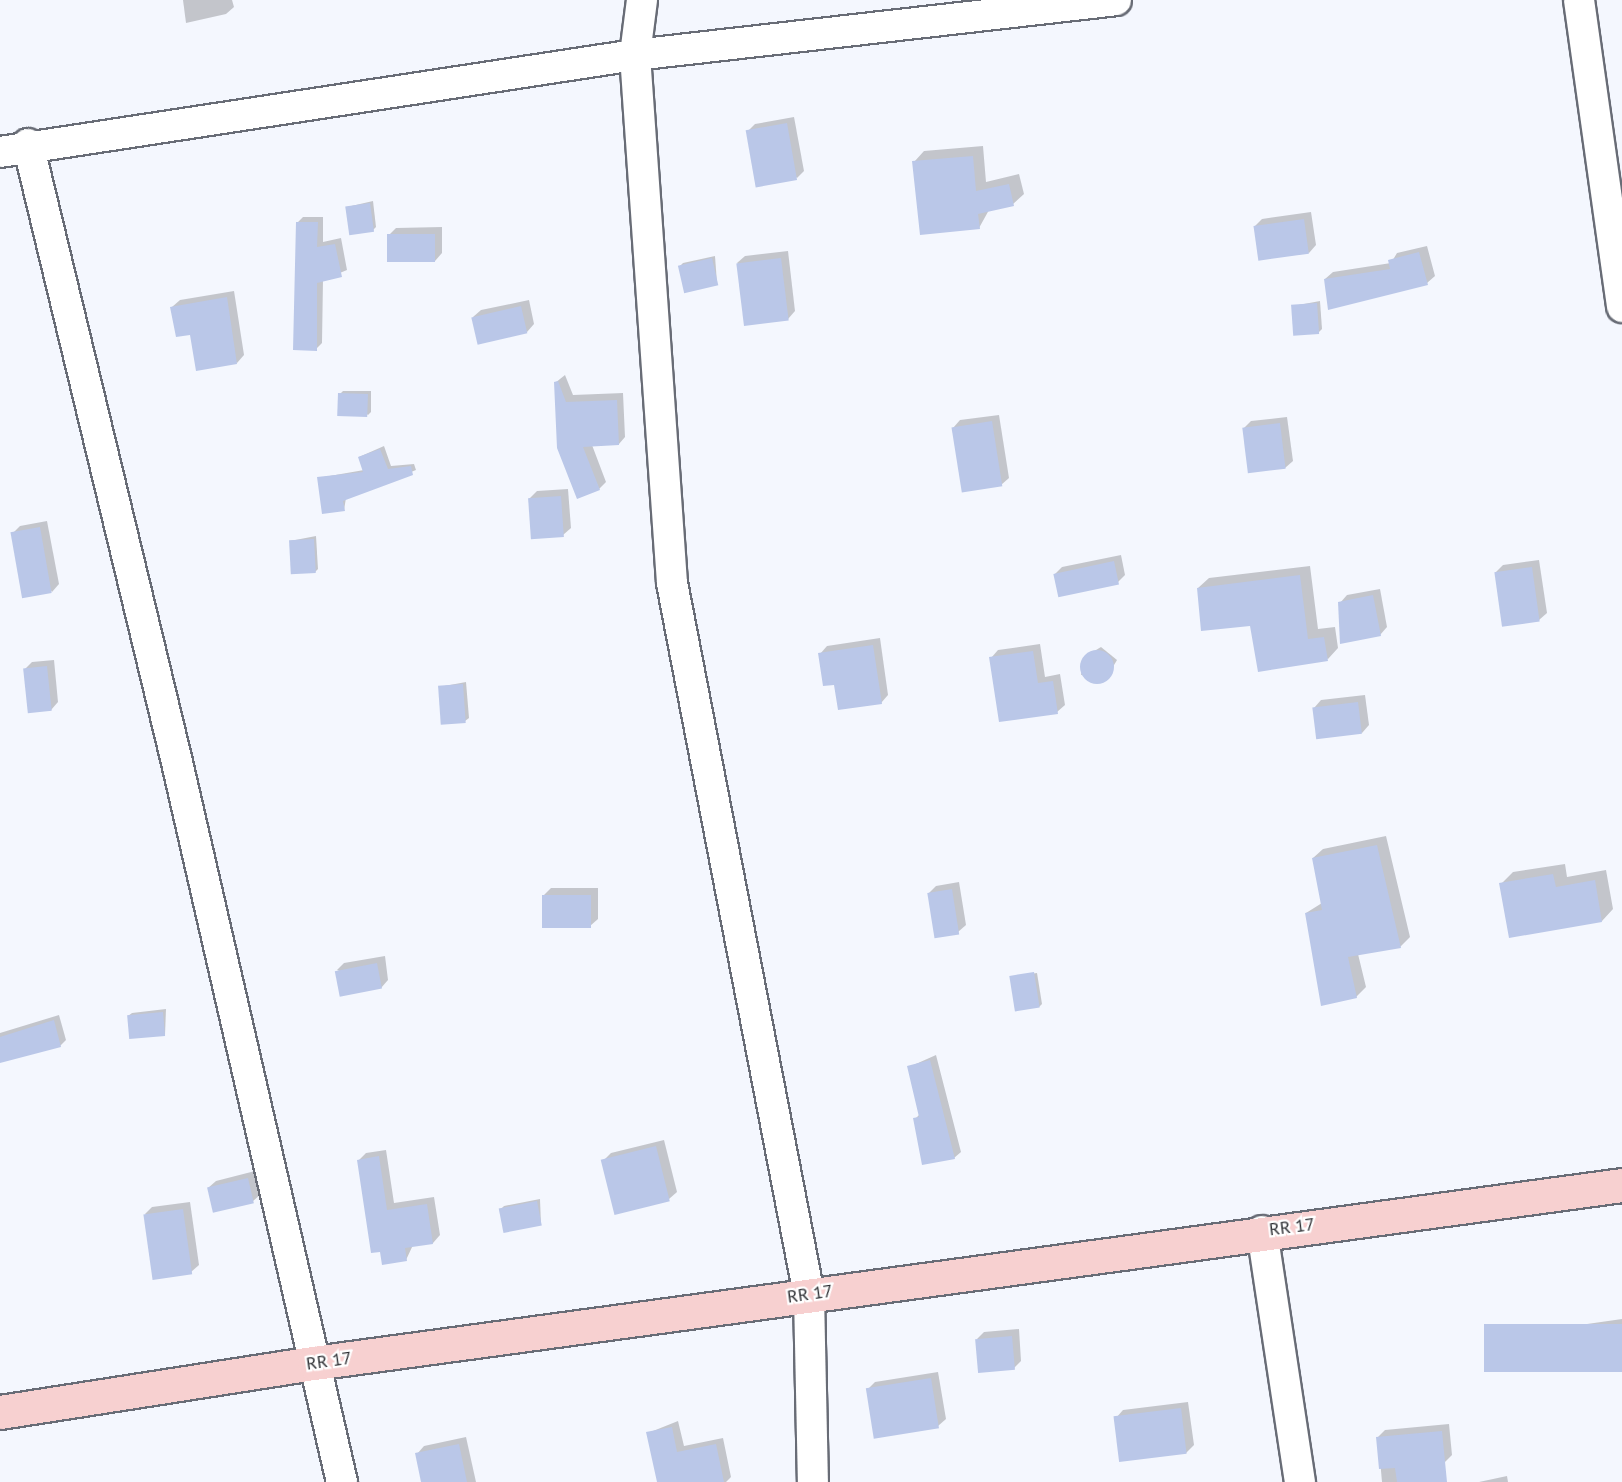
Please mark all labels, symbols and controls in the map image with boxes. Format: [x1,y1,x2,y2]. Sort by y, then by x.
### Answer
street label: RR 17 [1268,1213,1316,1241]
street label: RR 17 [786,1280,834,1308]
street label: RR 17 [305,1347,353,1375]

